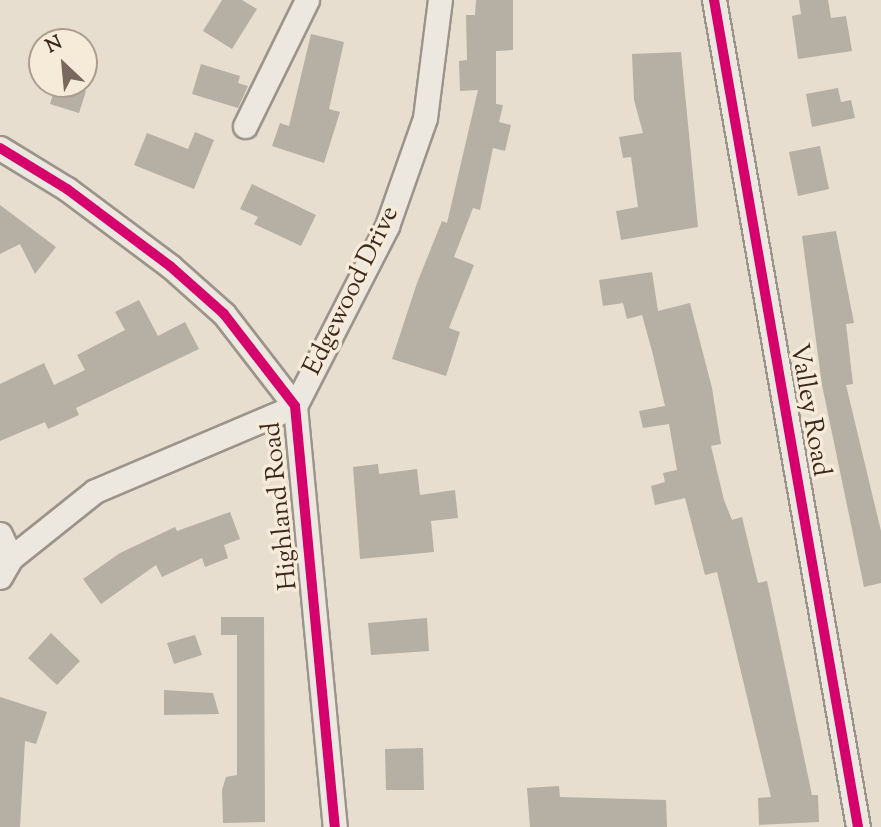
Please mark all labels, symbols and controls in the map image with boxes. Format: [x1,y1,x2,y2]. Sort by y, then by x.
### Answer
north arrow [28,28,98,98]
text: N [42,30,67,61]
street label: Edgewood Drive [298,201,406,381]
street label: Valley Road [782,341,836,479]
street label: Highland Road [257,420,305,592]

